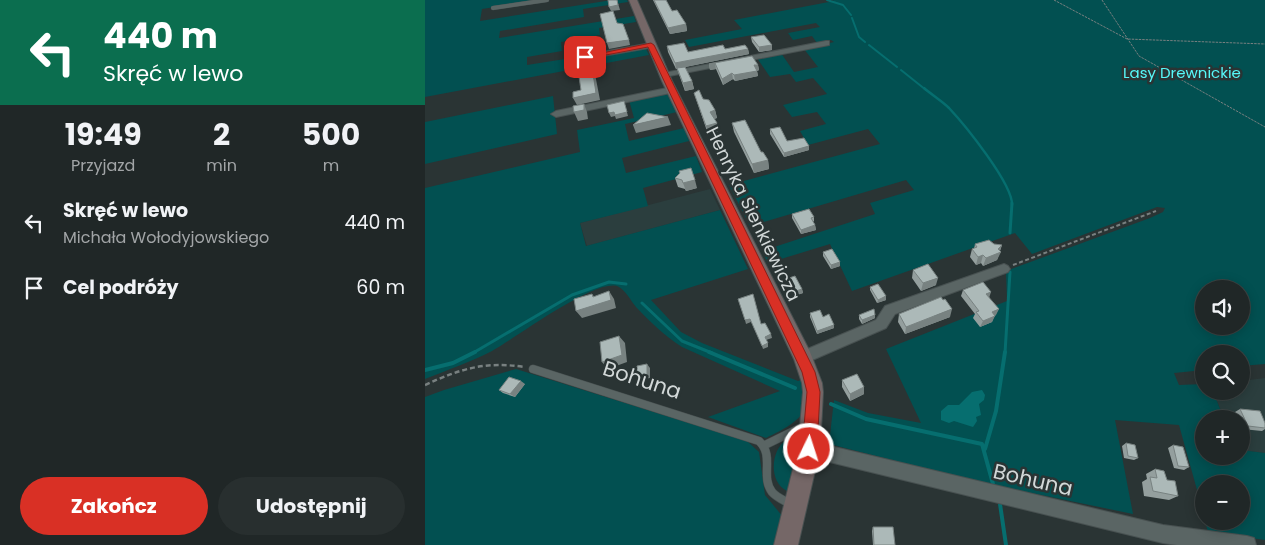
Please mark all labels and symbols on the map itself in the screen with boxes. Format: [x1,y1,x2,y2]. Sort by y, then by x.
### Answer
pin [564,36,606,78]
park label: Lasy Drewnickie [1123,62,1241,83]
street label: Henryka Sienkiewicza [700,122,807,305]
street label: Bohuna [599,353,685,406]
position arrow [782,422,834,474]
street label: Bohuna [990,456,1076,503]

